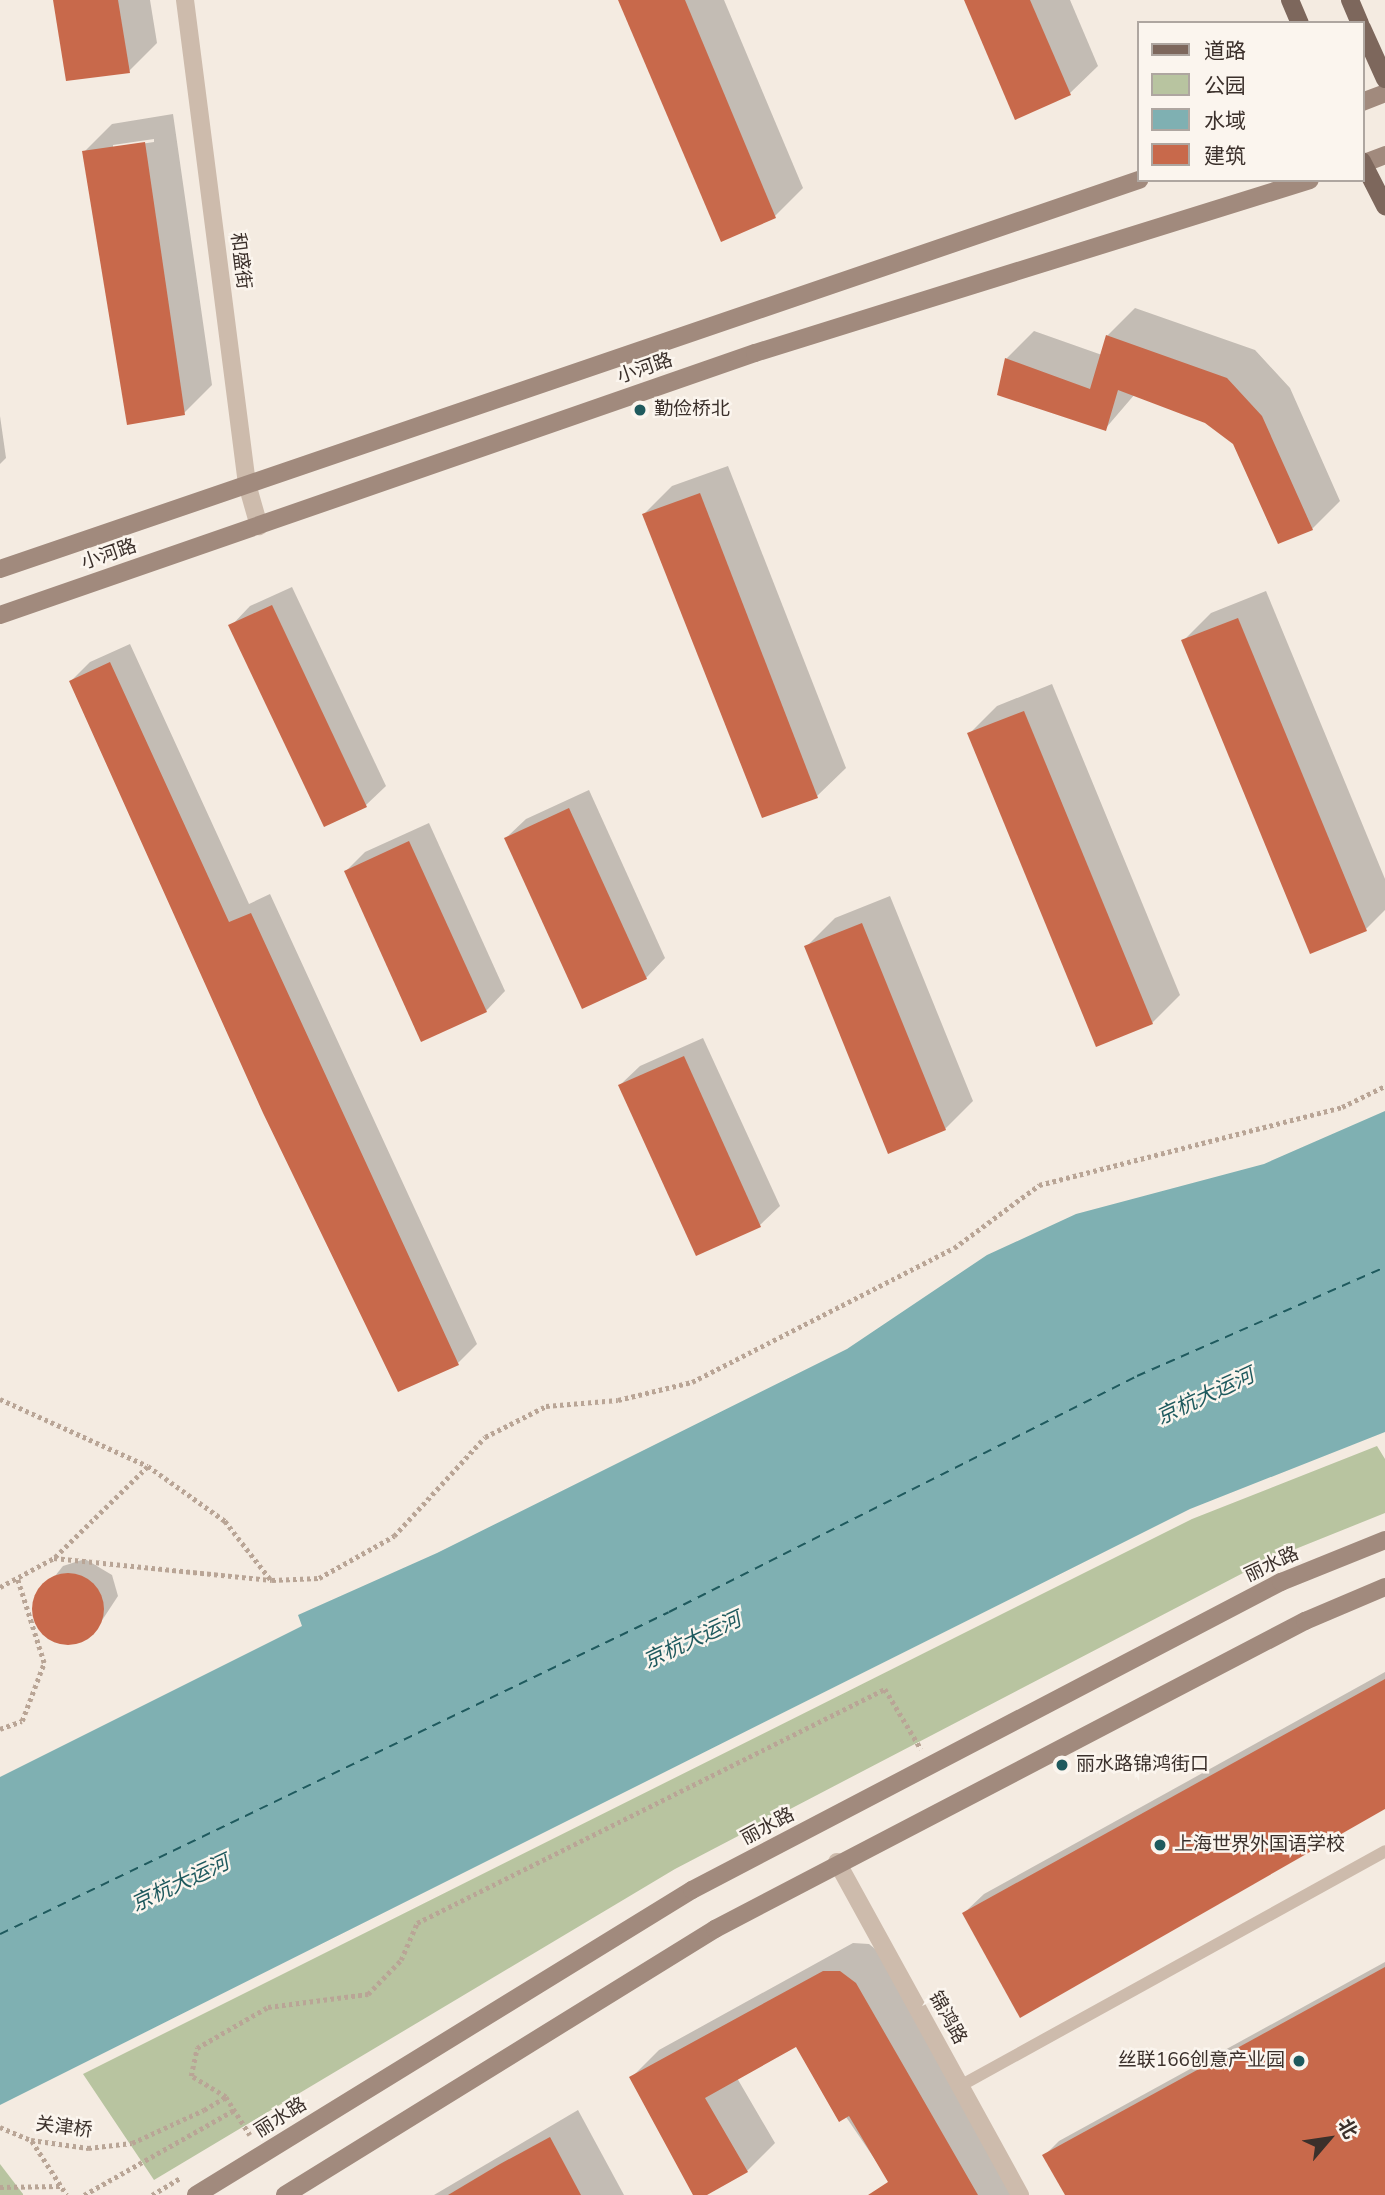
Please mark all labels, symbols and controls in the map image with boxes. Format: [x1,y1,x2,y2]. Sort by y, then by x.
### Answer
legend [1136,21,1364,182]
text: 道路 [1204,37,1246,65]
text: 公园 [1204,72,1246,100]
text: 水域 [1204,107,1246,135]
text: 建筑 [1204,142,1246,170]
street label: 和盛街 [225,231,255,291]
street label: 小河路 [614,349,676,389]
place label: 勤俭桥北 [654,399,730,421]
marker: 勤俭桥北 [632,402,648,418]
street label: 小河路 [78,535,140,575]
water label: 京杭大运河 [1152,1362,1258,1430]
street label: 丽水路 [1241,1543,1303,1587]
water label: 京杭大运河 [639,1606,745,1674]
place label: 丽水路锦鸿街口 [1076,1754,1209,1776]
marker: 丽水路锦鸿街口 [1054,1757,1070,1773]
street label: 丽水路 [737,1804,799,1850]
place label: 上海世界外国语学校 [1174,1834,1345,1856]
marker: 上海世界外国语学校 [1152,1837,1168,1853]
water label: 京杭大运河 [127,1849,233,1917]
street label: 锦鸿路 [923,1988,971,2048]
place label: 丝联166创意产业园 [1118,2050,1285,2072]
marker: 丝联166创意产业园 [1291,2053,1307,2069]
street label: 丽水路 [251,2093,311,2143]
north arrow [1294,2104,1364,2174]
street label: 关津桥 [34,2113,94,2143]
text: 北 [1331,2114,1363,2143]

